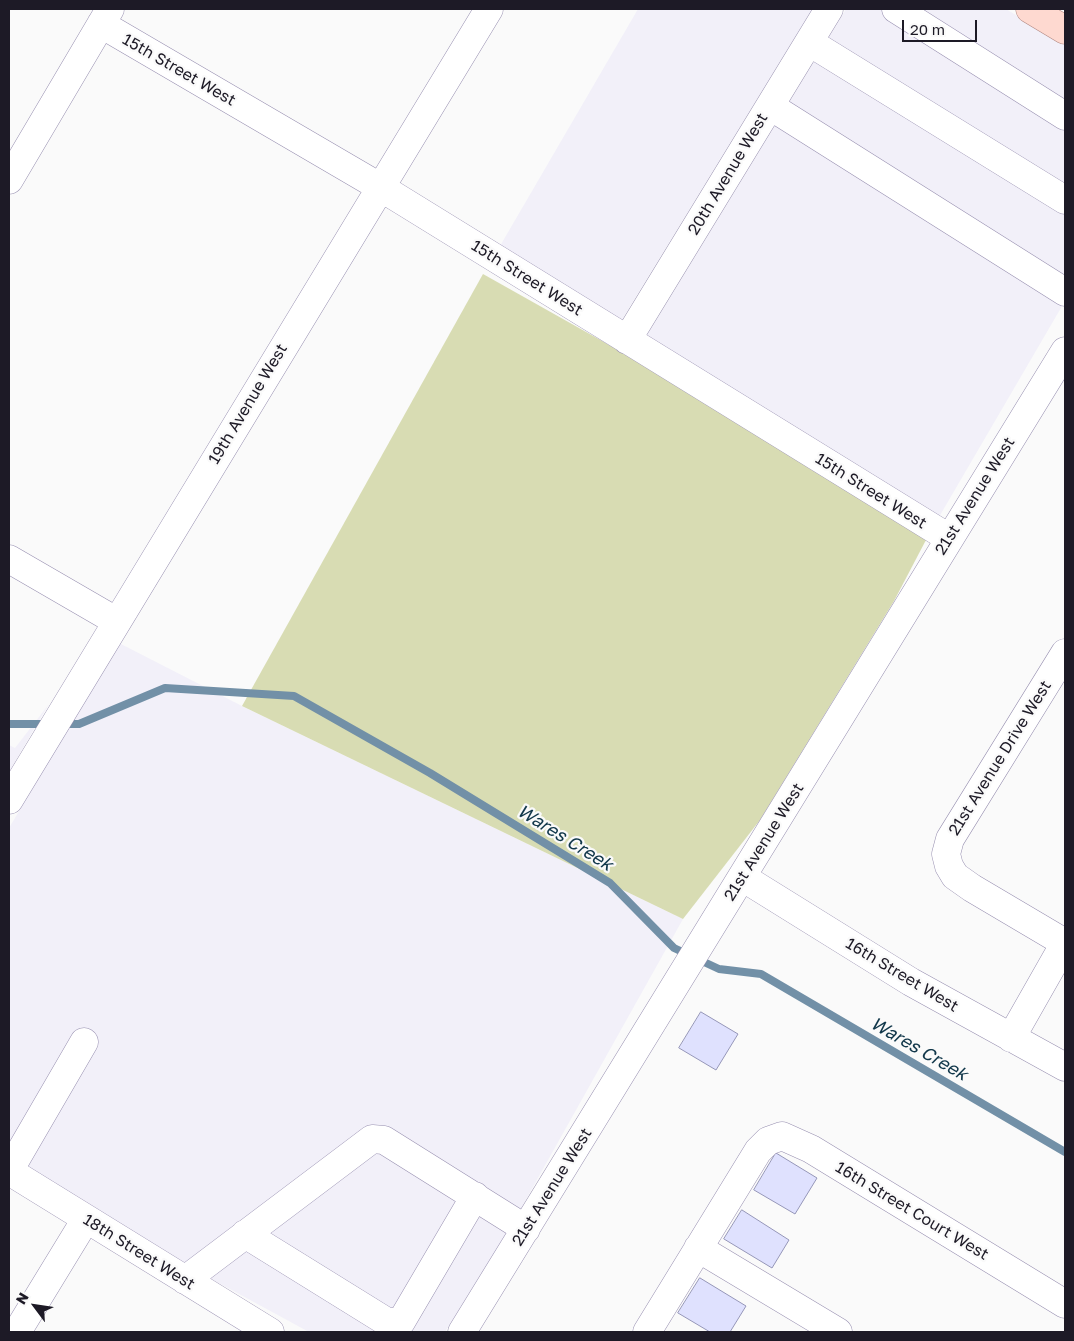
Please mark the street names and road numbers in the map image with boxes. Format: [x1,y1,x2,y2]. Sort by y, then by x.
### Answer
street label: 15th Street West [119,30,239,110]
street label: 20th Avenue West [684,110,772,238]
street label: 15th Street West [468,236,586,320]
street label: 19th Avenue West [204,340,292,468]
street label: 21st Avenue West [931,434,1019,558]
street label: 15th Street West [812,449,930,533]
street label: 21st Avenue Drive West [944,677,1056,839]
street label: 21st Avenue West [720,780,808,904]
street label: 16th Street West [842,934,962,1016]
street label: 21st Avenue West [508,1125,596,1249]
street label: 16th Street Court West [832,1158,992,1264]
street label: 18th Street West [80,1210,198,1294]

